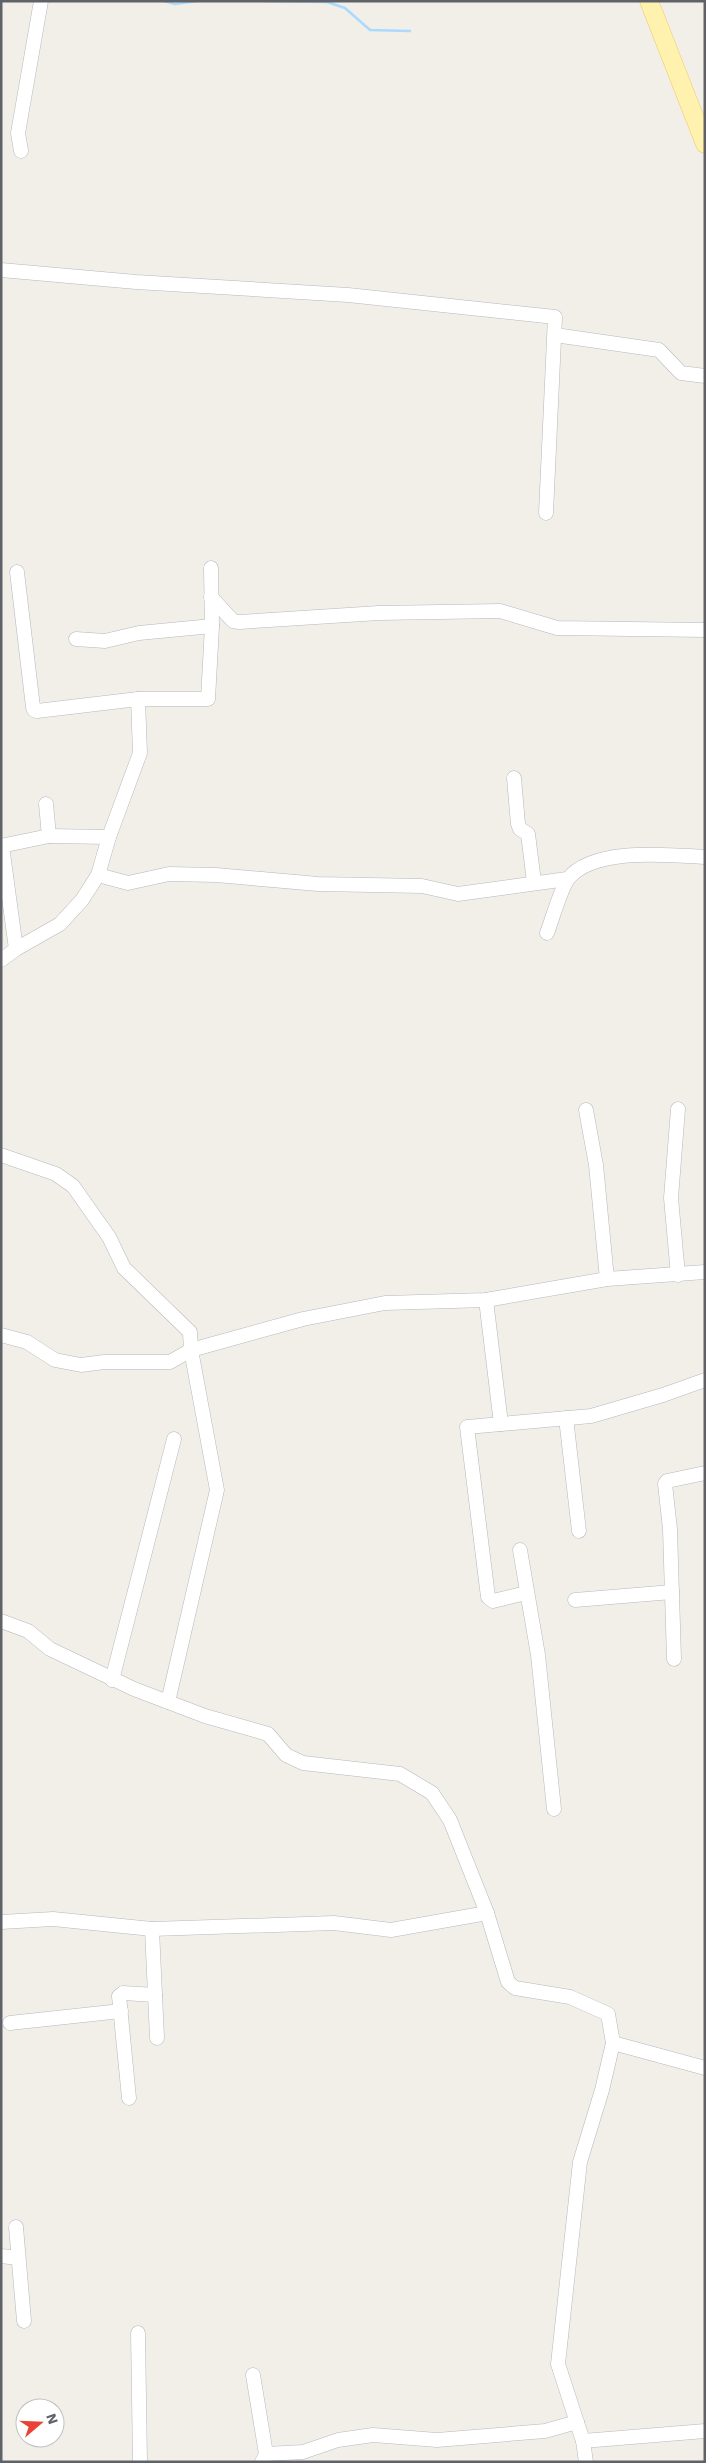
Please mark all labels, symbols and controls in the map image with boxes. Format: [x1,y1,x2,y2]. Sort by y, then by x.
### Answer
north arrow [15,2398,65,2448]
text: N [43,2411,62,2426]

